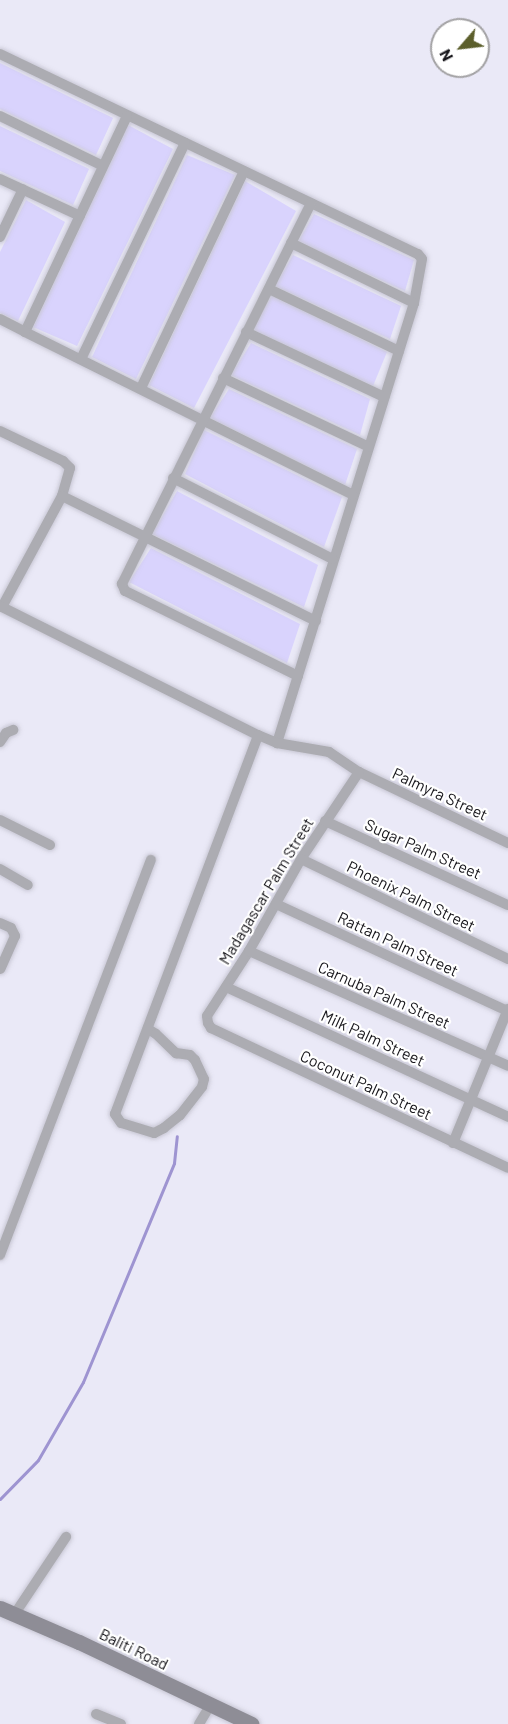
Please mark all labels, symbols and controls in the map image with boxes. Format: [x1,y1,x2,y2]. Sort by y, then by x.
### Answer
north arrow [430,18,490,78]
text: N [435,47,456,65]
street label: Palmyra Street [389,764,491,824]
street label: Madagascar Palm Street [215,814,317,968]
street label: Sugar Palm Street [362,815,484,883]
street label: Phoenix Palm Street [344,857,478,935]
street label: Rattan Palm Street [335,908,461,980]
street label: Carnuba Palm Street [315,957,453,1033]
street label: Milk Palm Street [318,1006,428,1070]
street label: Coconut Palm Street [297,1046,435,1124]
street label: Baliti Road [96,1624,172,1674]

